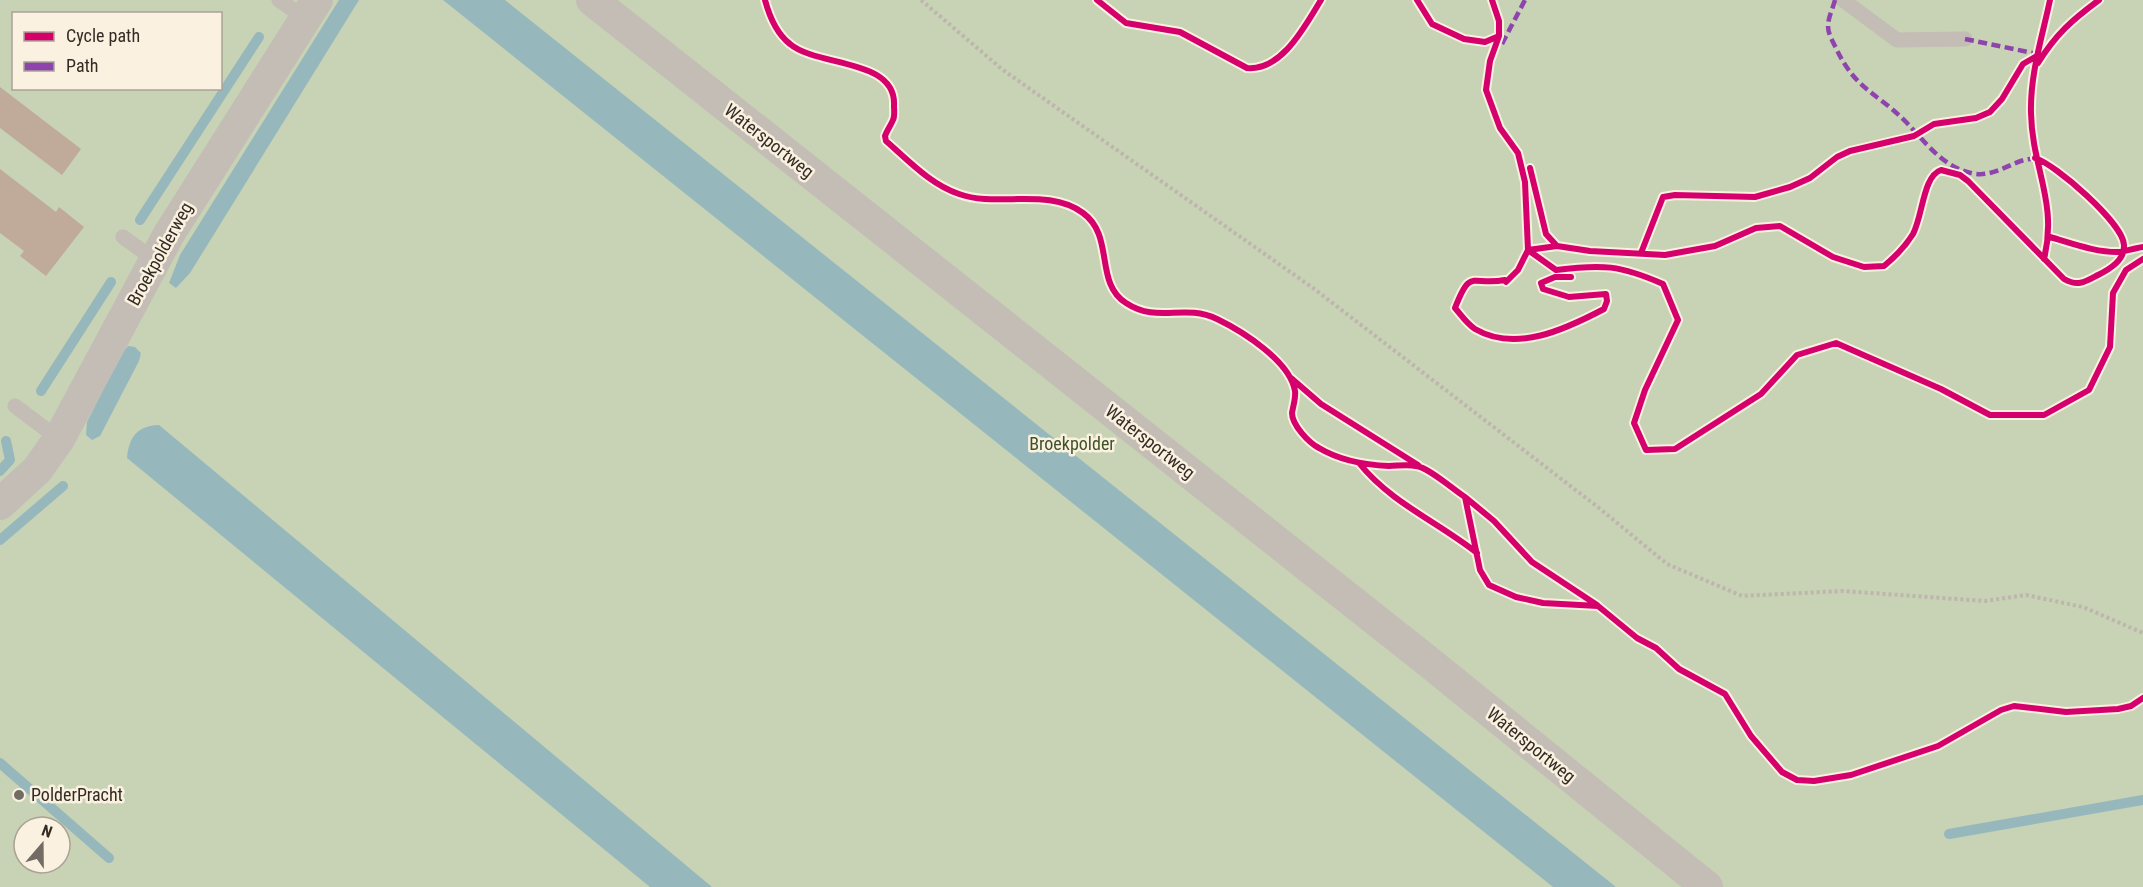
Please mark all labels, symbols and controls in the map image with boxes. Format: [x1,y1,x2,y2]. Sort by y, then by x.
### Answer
legend [12,12,222,90]
text: Cycle path [66,25,140,46]
text: Path [66,55,99,76]
street label: Watersportweg [720,99,818,182]
street label: Broekpolderweg [123,198,197,309]
street label: Watersportweg [1101,400,1199,483]
park label: Broekpolder [1029,433,1115,454]
street label: Watersportweg [1483,703,1580,787]
place label: PolderPracht [31,784,123,805]
marker: PolderPracht [12,788,26,802]
north arrow [12,815,72,875]
text: N [39,821,55,842]

